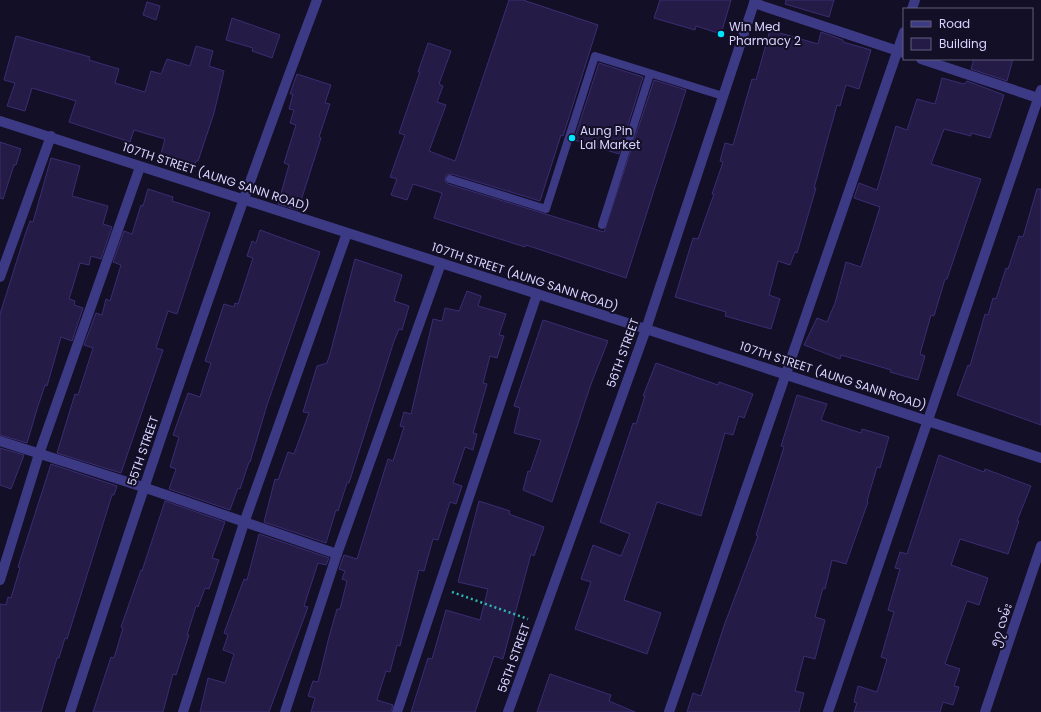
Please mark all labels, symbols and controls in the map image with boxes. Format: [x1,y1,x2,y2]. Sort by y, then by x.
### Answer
legend [903,8,1033,60]
text: Road [939,15,970,32]
place label: Win Med Pharmacy 2 [729,18,801,49]
marker: Win Med Pharmacy 2 [716,29,726,39]
text: Building [939,35,987,52]
place label: Aung Pin Lal Market [580,122,640,153]
marker: Aung Pin Lal Market [567,133,577,143]
street label: 107TH STREET (AUNG SANN ROAD) [121,138,312,215]
street label: 107TH STREET (AUNG SANN ROAD) [430,238,621,315]
street label: 56TH STREET [602,315,643,390]
street label: 107TH STREET (AUNG SANN ROAD) [738,337,929,414]
street label: 55TH STREET [123,413,163,488]
street label: ၅၇ လမ်း [985,601,1018,649]
street label: 56TH STREET [493,620,534,695]

